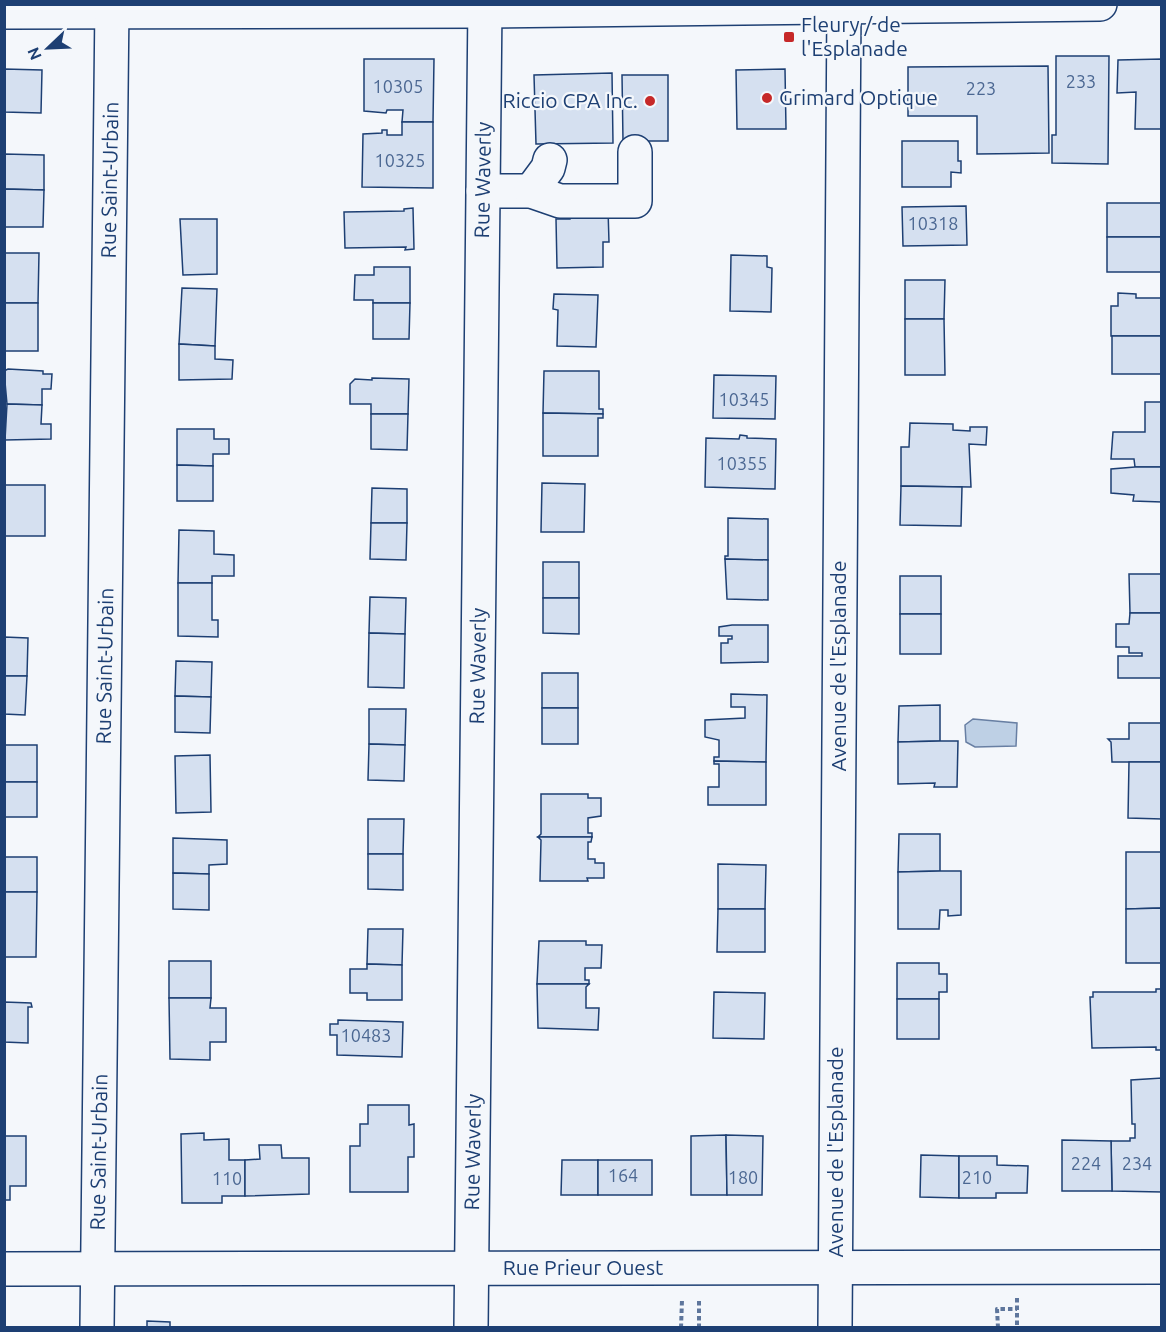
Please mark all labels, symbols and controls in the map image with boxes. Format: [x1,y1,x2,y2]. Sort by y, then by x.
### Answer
place label: Fleury / de l'Esplanade [801,12,908,60]
north arrow [18,18,78,78]
marker: Fleury / de l'Esplanade [782,30,796,44]
text: N [24,45,45,63]
house number: 233 [1066,71,1096,91]
house number: 10305 [373,76,423,96]
house number: 223 [966,78,996,98]
place label: Grimard Optique [779,85,938,109]
place label: Riccio CPA Inc. [503,88,638,112]
marker: Grimard Optique [760,91,774,105]
marker: Riccio CPA Inc. [643,94,657,108]
street label: Rue Saint-Urbain [96,101,122,259]
street label: Rue Waverly [469,121,495,238]
house number: 10325 [375,150,425,170]
house number: 10318 [908,213,958,233]
house number: 10345 [719,389,769,409]
house number: 10355 [717,453,767,473]
street label: Avenue de l'Esplanade [826,561,850,772]
street label: Rue Saint-Urbain [91,587,117,745]
street label: Rue Waverly [464,607,490,724]
house number: 10483 [341,1025,391,1045]
street label: Avenue de l'Esplanade [823,1047,847,1258]
street label: Rue Saint-Urbain [85,1073,111,1231]
street label: Rue Waverly [459,1093,485,1210]
house number: 224 [1071,1153,1101,1173]
house number: 234 [1122,1153,1152,1173]
house number: 164 [608,1165,638,1185]
house number: 180 [728,1167,758,1187]
house number: 210 [962,1167,992,1187]
house number: 110 [212,1168,242,1188]
street label: Rue Prieur Ouest [503,1255,663,1279]

